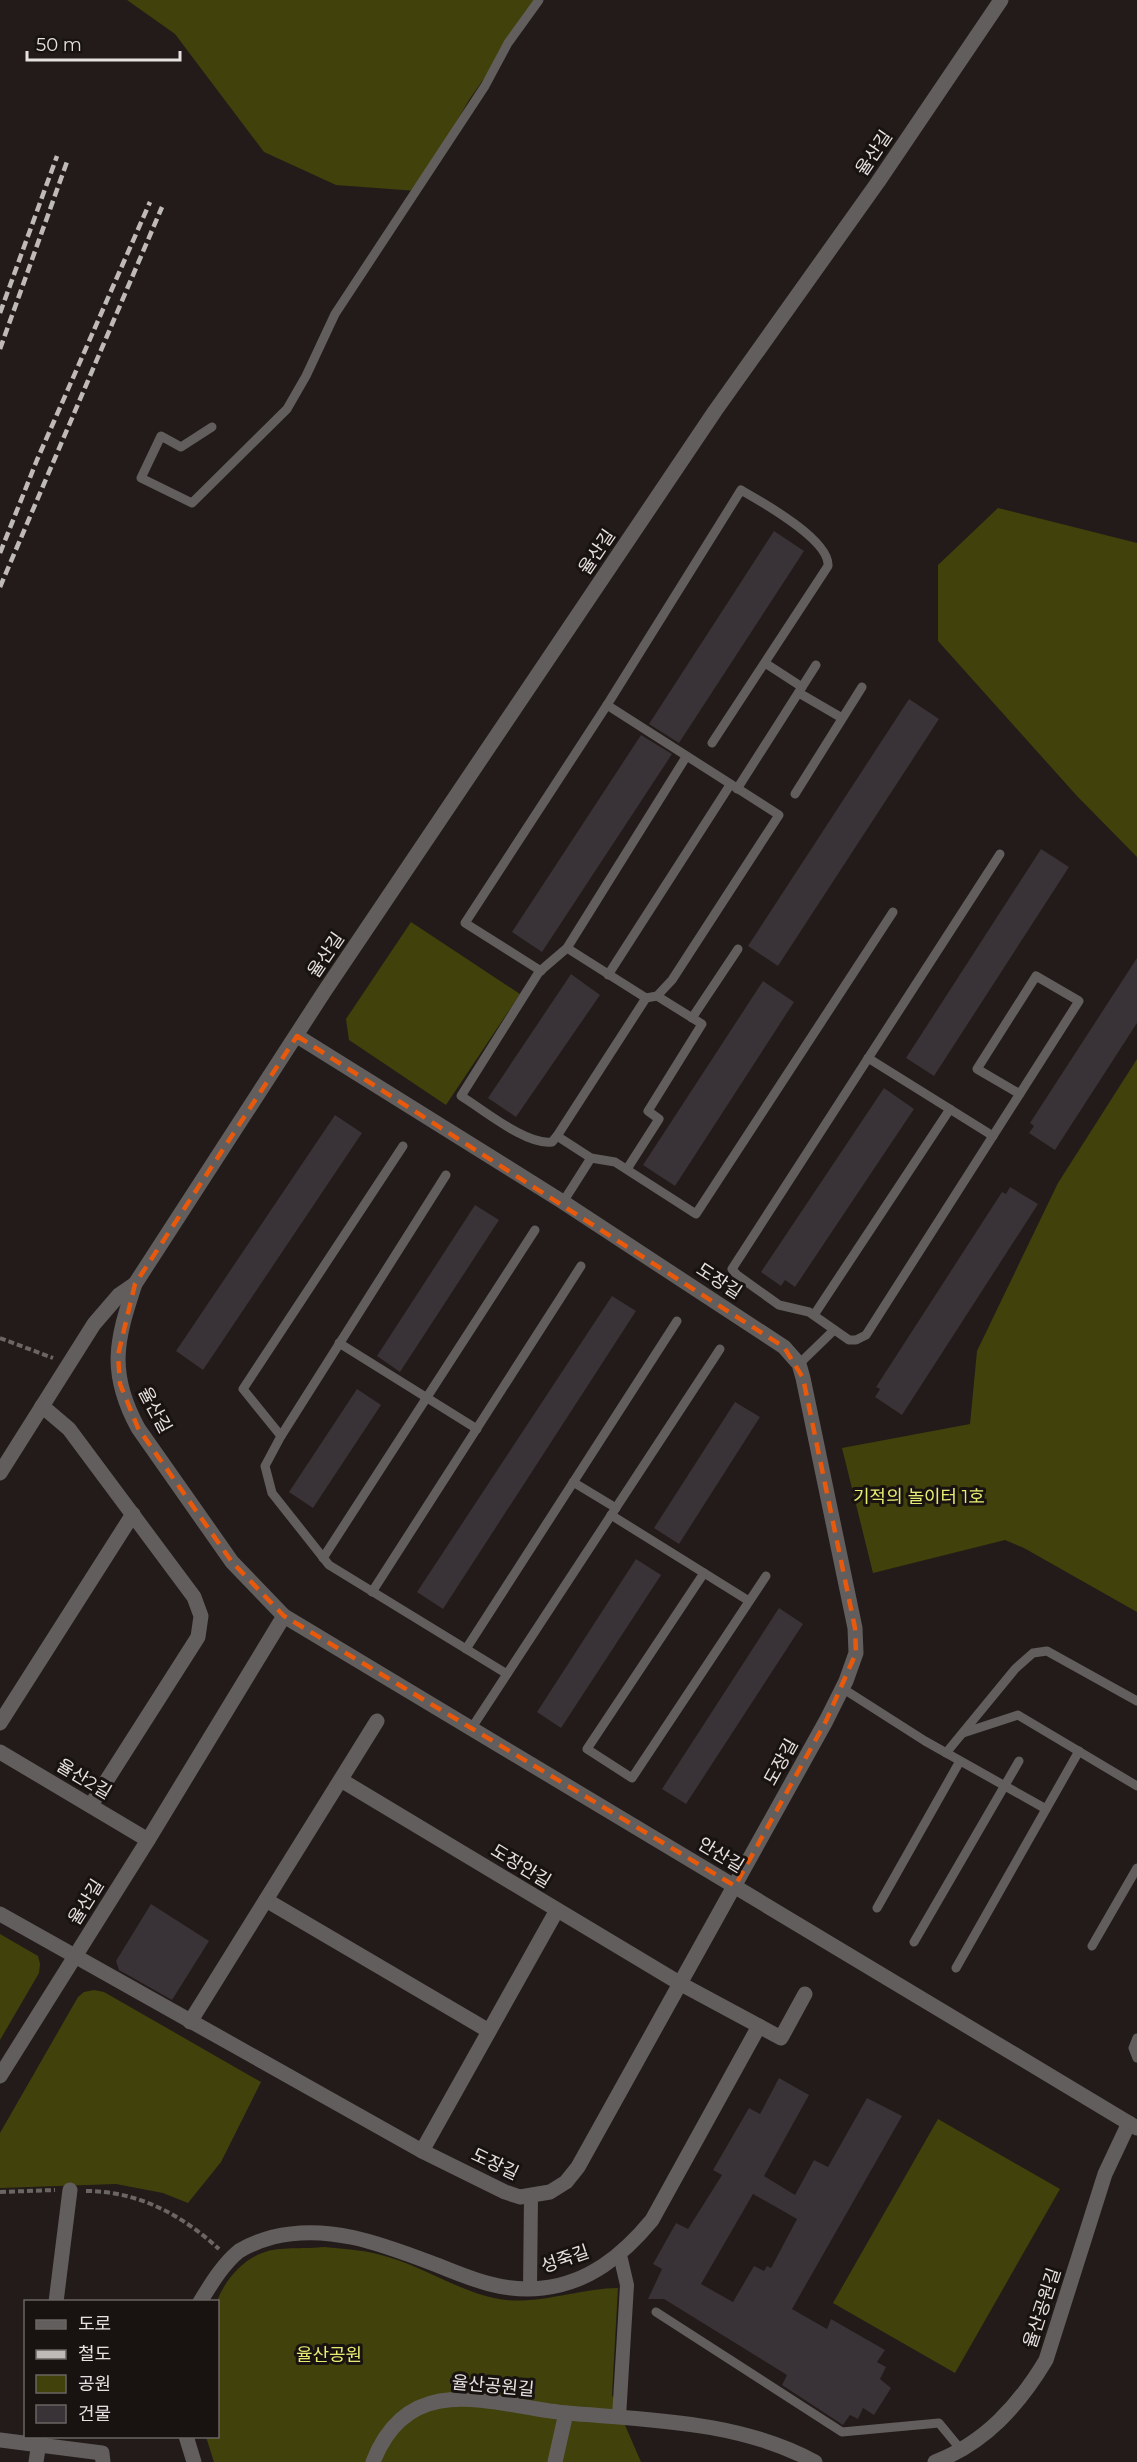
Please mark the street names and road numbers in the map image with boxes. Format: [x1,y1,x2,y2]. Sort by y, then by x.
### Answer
street label: 율산길 [851,126,897,180]
street label: 율산길 [574,525,620,579]
street label: 율산길 [303,928,349,982]
street label: 도장길 [692,1258,746,1304]
street label: 율산길 [134,1383,176,1437]
street label: 도장길 [759,1735,803,1789]
street label: 율산2길 [53,1754,115,1804]
street label: 안산길 [694,1833,748,1877]
street label: 도장안길 [487,1840,555,1892]
street label: 율산길 [64,1875,108,1929]
street label: 도장길 [468,2144,522,2184]
street label: 성죽길 [538,2241,592,2277]
street label: 율산공원길 [1019,2265,1065,2351]
street label: 율산공원길 [451,2371,535,2401]

